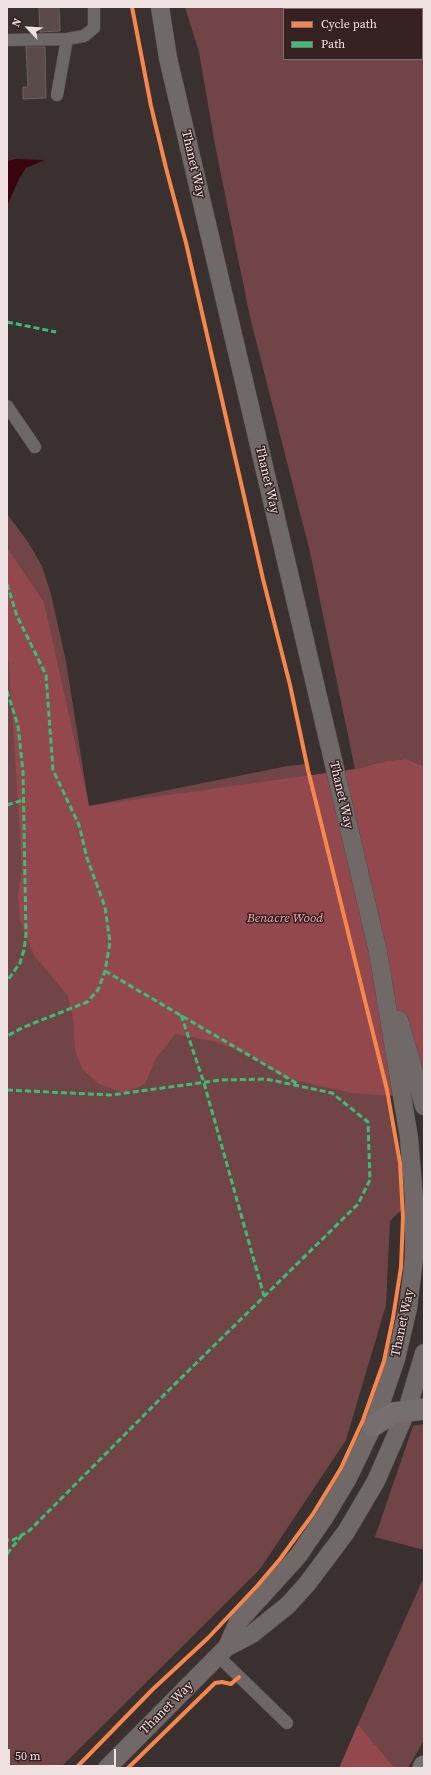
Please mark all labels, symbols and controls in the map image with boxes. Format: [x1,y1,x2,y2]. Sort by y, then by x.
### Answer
north arrow [8,8,48,48]
legend [283,8,423,60]
text: N [8,16,25,30]
text: Cycle path [321,16,377,32]
text: Path [321,36,345,52]
street label: Thanet Way [178,129,208,199]
street label: Thanet Way [252,445,282,515]
street label: Thanet Way [326,760,356,830]
park label: Benacre Wood [247,911,323,927]
street label: Thanet Way [388,1288,418,1358]
street label: Thanet Way [137,1678,197,1738]
scale bar [10,1741,118,1767]
text: 50 m [15,1748,41,1764]

